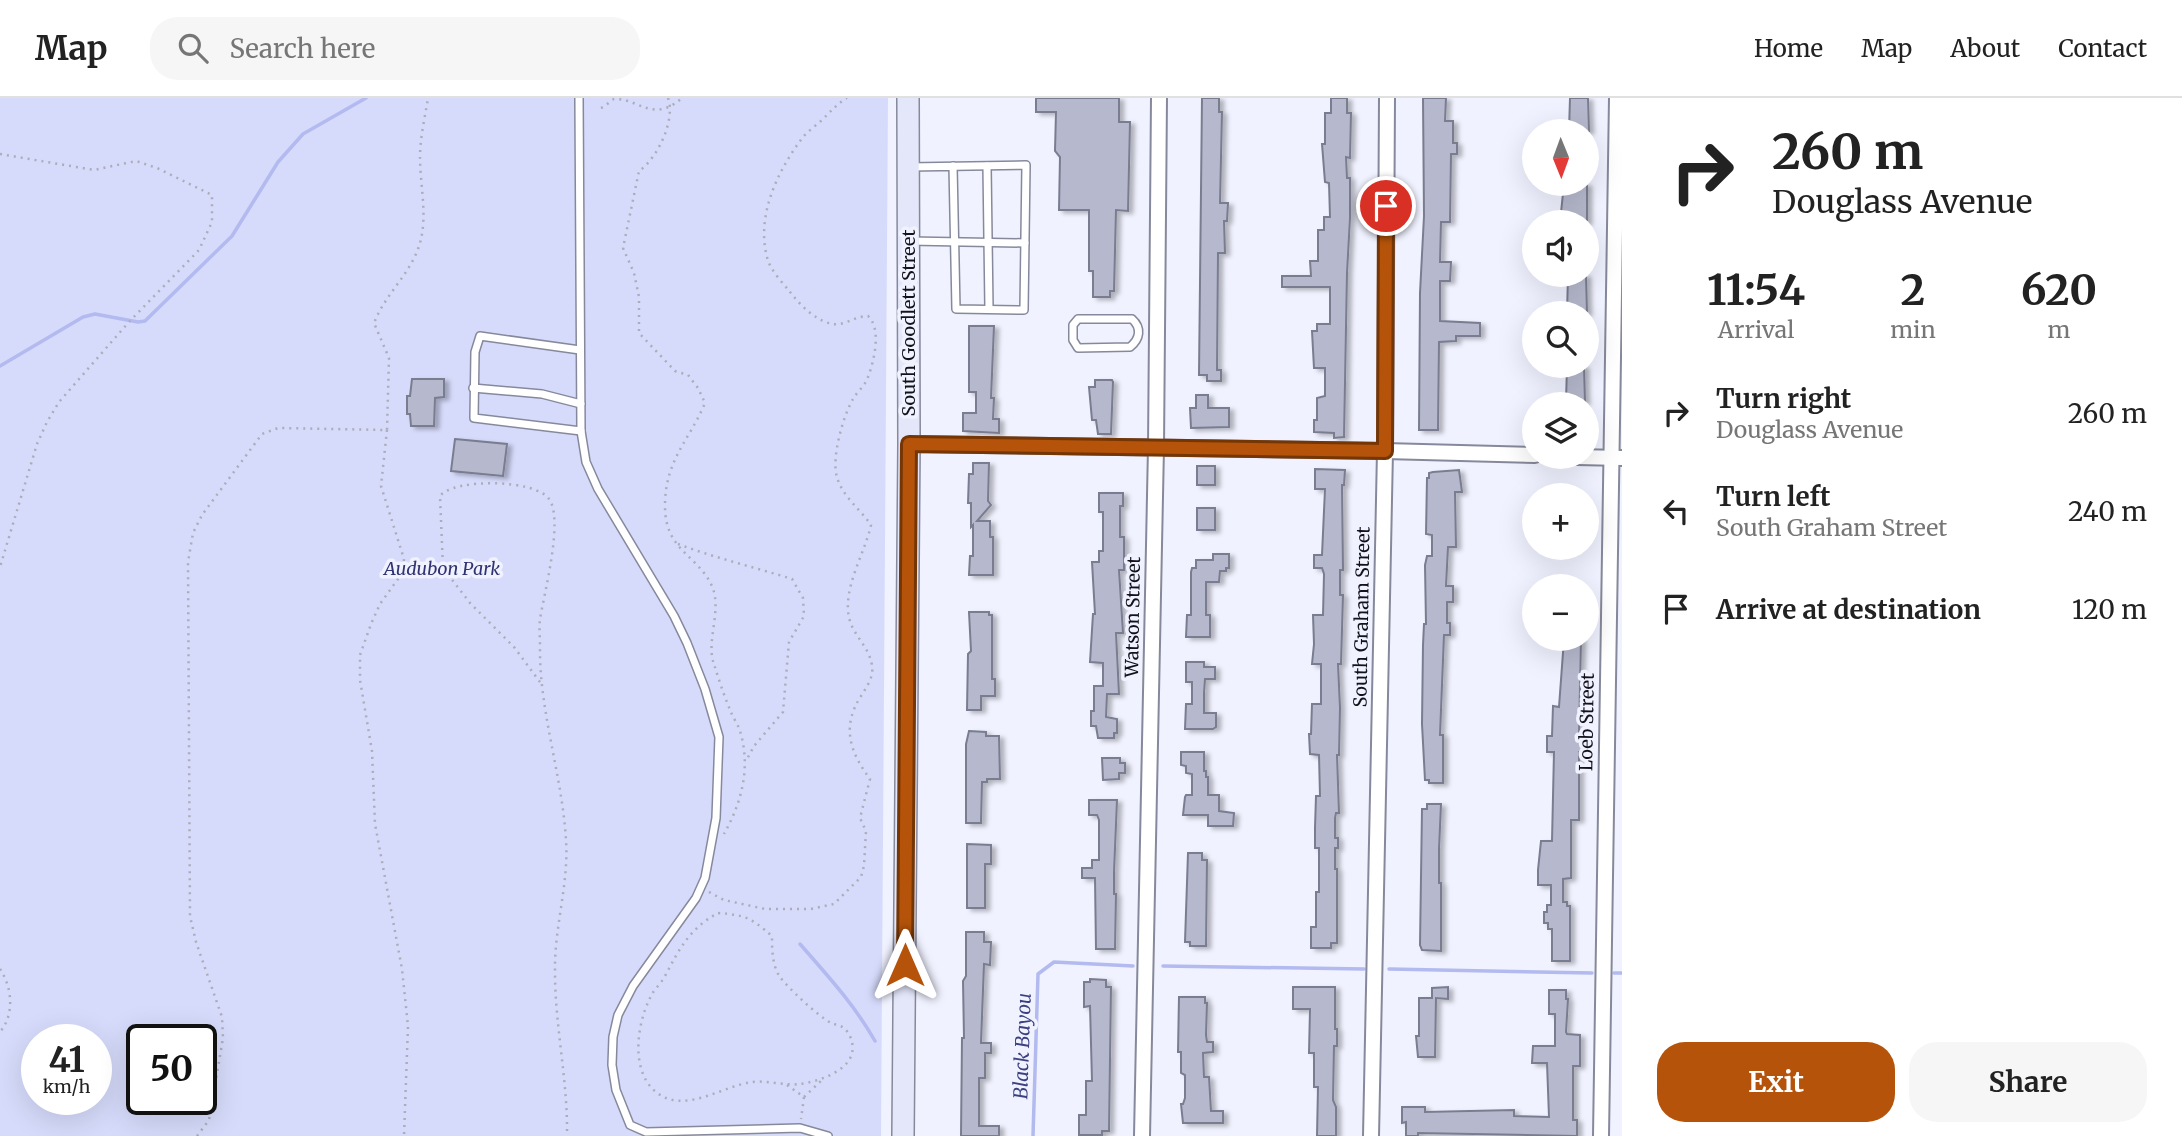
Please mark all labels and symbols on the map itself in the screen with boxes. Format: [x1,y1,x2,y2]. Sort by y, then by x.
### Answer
north arrow [1522,119,1600,196]
pin [1356,176,1416,236]
street label: South Goodlett Street [897,230,920,416]
street label: South Graham Street [1348,526,1375,708]
street label: Watson Street [1120,556,1145,679]
park label: Audubon Park [382,557,500,580]
street label: Loeb Street [1574,673,1599,771]
position arrow [868,928,942,1002]
water label: Black Bayou [1008,992,1036,1100]
speed limit sign: 50 [126,1024,217,1115]

